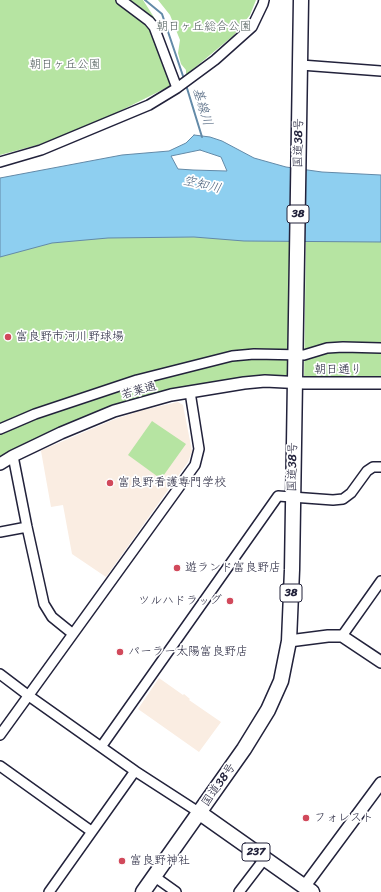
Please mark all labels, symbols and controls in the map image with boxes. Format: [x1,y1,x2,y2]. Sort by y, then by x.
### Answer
park label: 朝日ヶ丘総合公園 [156,20,252,34]
park label: 朝日ヶ丘公園 [29,58,101,72]
water label: 基線川 [189,86,215,128]
street label: 国道38号 [291,118,307,168]
water label: 空知川 [181,173,223,197]
road number: 38 [287,205,309,223]
place label: 富良野市河川野球場 [16,330,124,344]
marker: 富良野市河川野球場 [3,332,13,342]
street label: 朝日通り [314,363,362,377]
street label: 若葉通 [120,379,158,403]
street label: 国道38号 [285,442,301,492]
place label: 富良野看護専門学校 [118,476,226,490]
marker: 富良野看護専門学校 [105,478,115,488]
place label: 遊ランド富良野店 [185,561,281,575]
marker: 遊ランド富良野店 [172,563,182,573]
road number: 38 [280,584,302,602]
place label: ツルハドラッグ [138,594,222,608]
marker: ツルハドラッグ [225,596,235,606]
place label: パーラー太陽富良野店 [128,645,248,659]
marker: パーラー太陽富良野店 [115,647,125,657]
street label: 国道38号 [199,760,239,810]
place label: フォレスト [314,811,374,825]
marker: フォレスト [301,813,311,823]
road number: 237 [242,843,270,861]
place label: 富良野神社 [130,854,190,868]
marker: 富良野神社 [117,856,127,866]

